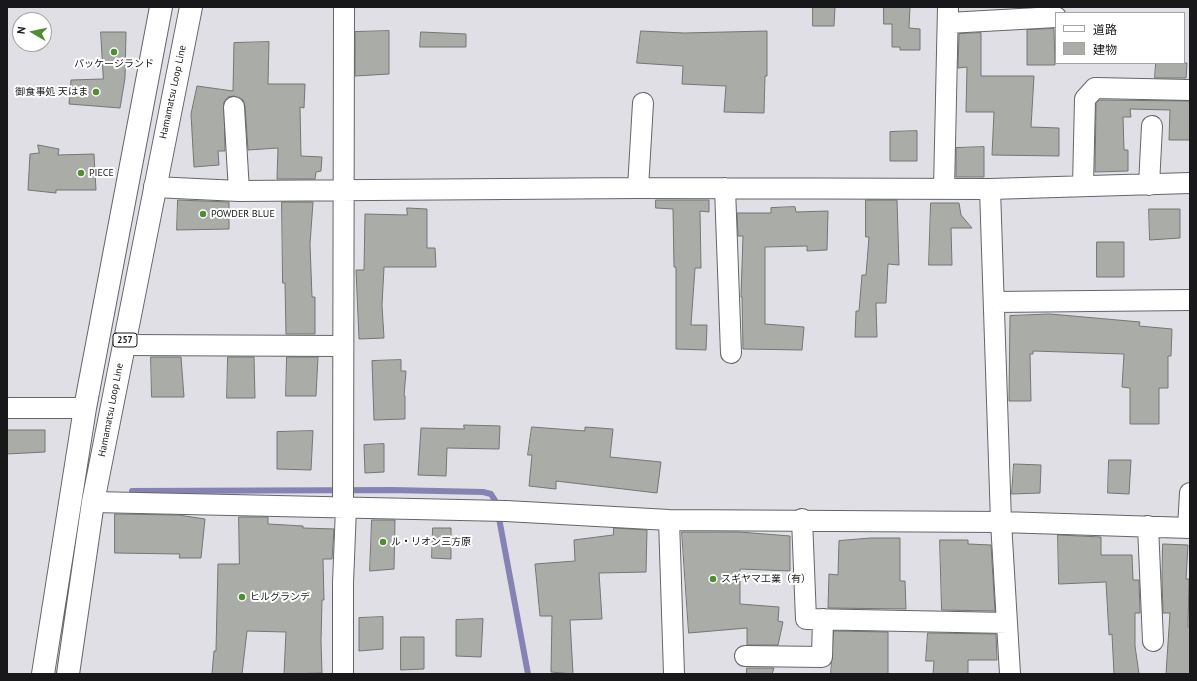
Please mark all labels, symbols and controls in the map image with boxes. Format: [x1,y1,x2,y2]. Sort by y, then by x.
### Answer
north arrow [12,12,52,52]
legend [1055,12,1185,64]
text: 道路 [1093,22,1117,37]
text: N [14,26,29,35]
text: 建物 [1093,42,1117,57]
street label: Hamamatsu Loop Line [157,44,189,140]
marker: パッケージランド [109,47,119,57]
place label: パッケージランド [74,58,154,70]
place label: 御食事処 天はま [15,86,88,98]
marker: 御食事処 天はま [91,87,101,97]
place label: PIECE [89,167,114,179]
marker: PIECE [76,168,86,178]
place label: POWDER BLUE [211,208,275,220]
marker: POWDER BLUE [198,209,208,219]
road number: 257 [113,333,137,347]
street label: Hamamatsu Loop Line [96,362,126,458]
place label: ル・リオン三方原 [391,536,471,548]
marker: ル・リオン三方原 [378,537,388,547]
place label: スギヤマ工業（有） [721,573,811,585]
marker: スギヤマ工業（有） [708,574,718,584]
place label: ヒルグランデ [250,591,310,603]
marker: ヒルグランデ [237,592,247,602]

